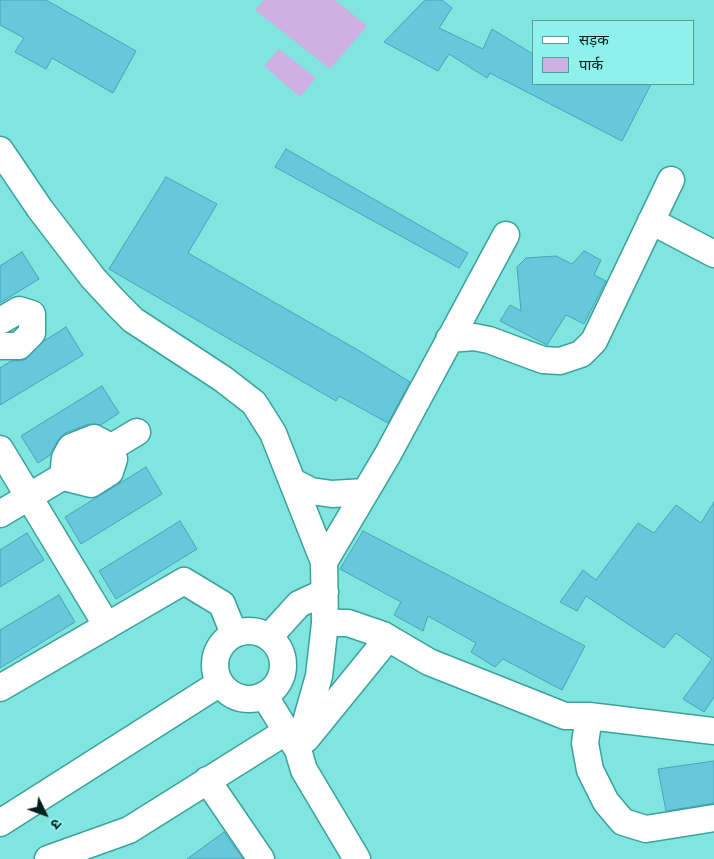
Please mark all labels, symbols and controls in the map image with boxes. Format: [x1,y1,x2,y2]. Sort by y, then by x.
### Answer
legend [532,20,694,85]
text: सड़क [579,29,609,50]
text: पार्क [579,54,603,75]
north arrow [20,789,70,839]
text: उ [47,815,66,833]

